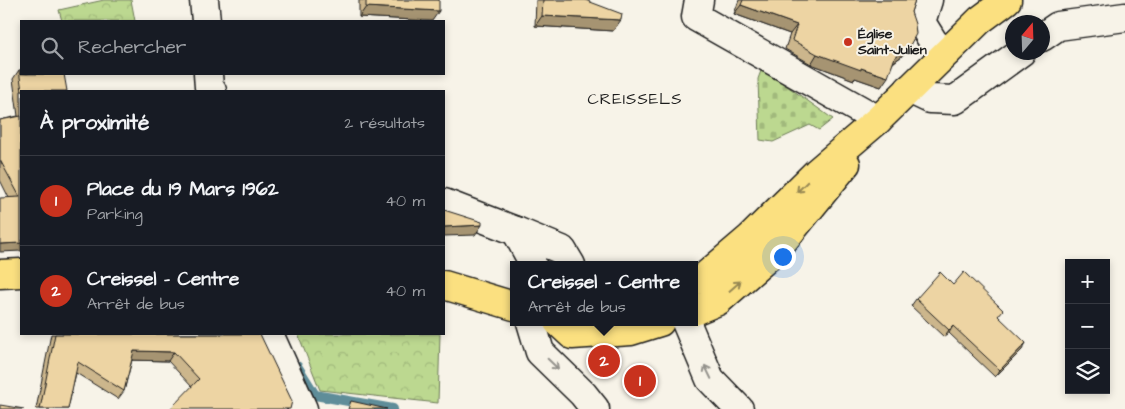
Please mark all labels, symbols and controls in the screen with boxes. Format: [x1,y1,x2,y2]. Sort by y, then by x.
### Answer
north arrow [1005,15,1050,60]
search box [20,20,445,75]
place label: Église Saint-Julien [857,24,927,60]
icon: search [38,34,66,62]
text: Rechercher [78,34,186,61]
marker: Église Saint-Julien [842,36,854,48]
district label: CREISSELS [587,88,683,110]
text: À proximité [40,108,149,137]
text: 2 résultats [344,112,425,134]
text: Place du 19 Mars 1962 [87,176,279,203]
one-way arrow [796,180,808,193]
text: 1 [55,190,57,212]
text: 40 m [385,190,425,212]
text: Parking [87,203,143,225]
your location [770,244,796,270]
map controls [1065,259,1110,394]
button: + [1065,259,1110,304]
popup [510,261,698,326]
text: Creissel - Centre [87,266,239,293]
text: Creissel - Centre [528,269,680,296]
text: 2 [51,280,61,302]
text: 40 m [385,280,425,302]
one-way arrow [729,280,742,292]
text: Arrêt de bus [87,293,185,315]
text: Arrêt de bus [528,296,626,318]
button: − [1065,304,1110,349]
pin: 2 [588,342,620,380]
button: layers [1065,349,1110,394]
one-way arrow [547,358,559,370]
pin: 1 [624,362,656,400]
one-way arrow [702,365,712,380]

